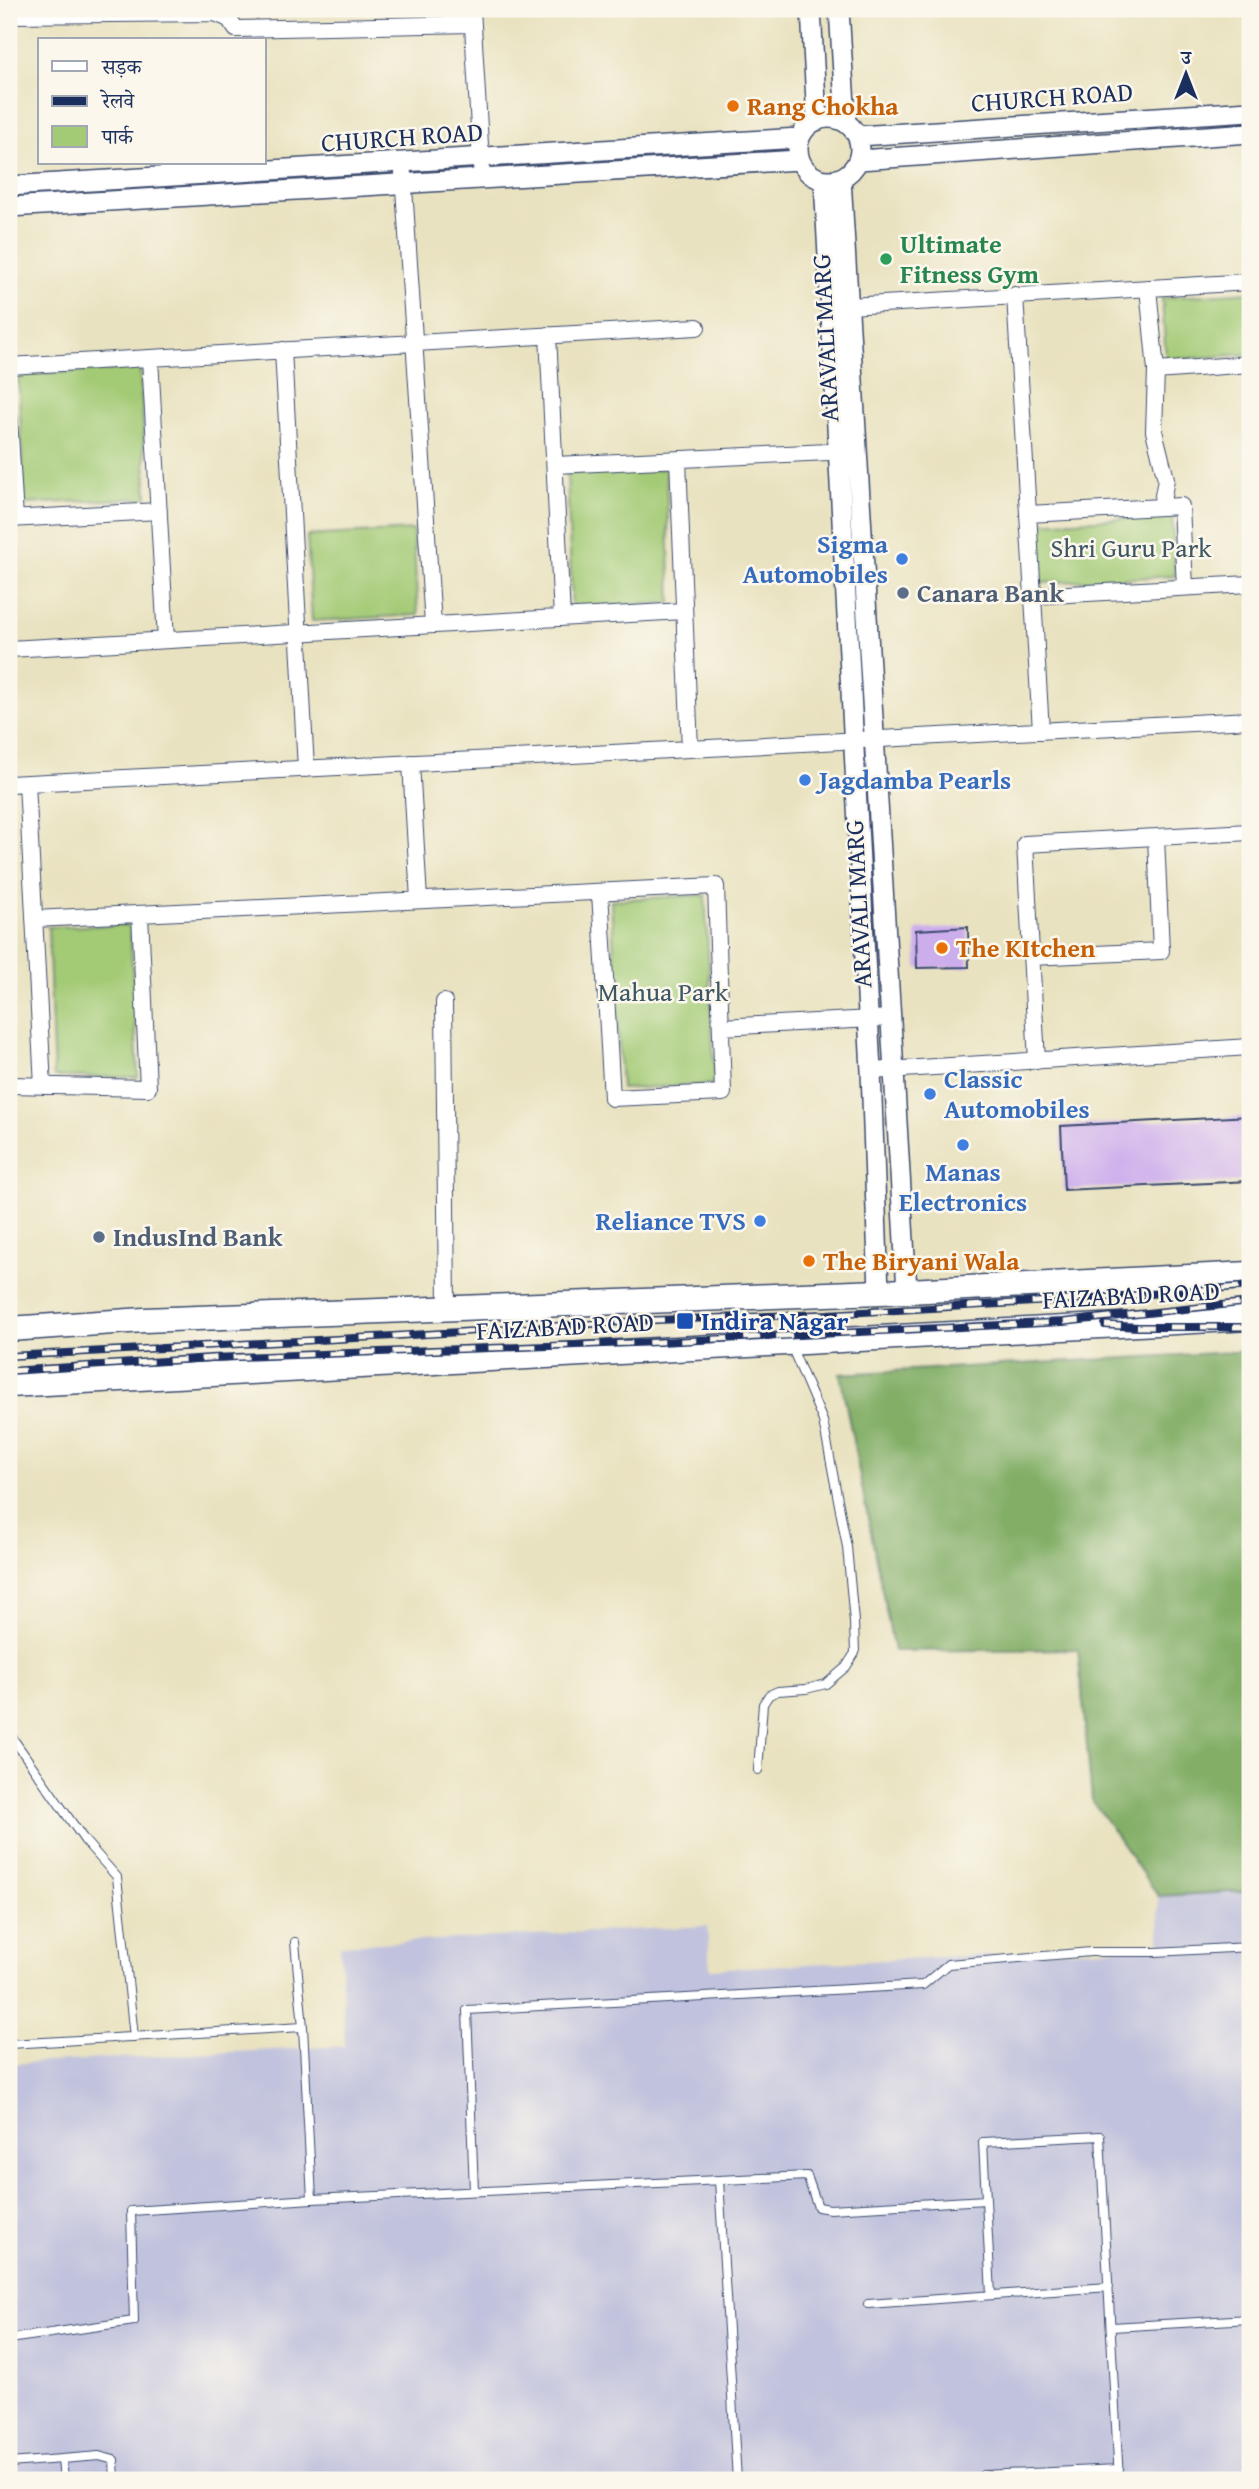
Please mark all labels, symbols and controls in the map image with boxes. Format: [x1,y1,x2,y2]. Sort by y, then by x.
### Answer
legend [38,38,266,164]
north arrow [1150,38,1220,108]
text: उ [1179,43,1192,71]
text: सड़क [101,51,142,82]
street label: CHURCH ROAD [970,71,1134,122]
text: रेलवे [99,85,136,116]
place label: Rang Chokha [747,86,899,125]
marker: Rang Chokha [725,98,741,114]
street label: CHURCH ROAD [320,111,484,162]
text: पार्क [101,121,134,152]
place label: Ultimate Fitness Gym [900,224,1040,293]
marker: Ultimate Fitness Gym [878,251,894,267]
street label: ARAVALI MARG [801,253,848,423]
place label: Sigma Automobiles [742,524,889,593]
park label: Shri Guru Park [1050,528,1212,567]
marker: Sigma Automobiles [894,551,910,567]
place label: Canara Bank [917,573,1064,612]
marker: Canara Bank [895,585,911,601]
place label: Jagdamba Pearls [815,760,1011,799]
marker: Jagdamba Pearls [797,772,813,788]
street label: ARAVALI MARG [834,819,881,989]
place label: The KItchen [956,928,1096,967]
marker: The KItchen [934,940,950,956]
park label: Mahua Park [598,972,729,1011]
place label: Classic Automobiles [944,1059,1090,1128]
marker: Classic Automobiles [922,1086,938,1102]
marker: Manas Electronics [955,1137,971,1153]
place label: Manas Electronics [899,1152,1027,1221]
place label: Reliance TVS [595,1201,746,1240]
marker: Reliance TVS [752,1213,768,1229]
place label: IndusInd Bank [113,1217,283,1256]
marker: IndusInd Bank [91,1229,107,1245]
place label: The Biryani Wala [823,1241,1020,1280]
marker: The Biryani Wala [801,1253,817,1269]
street label: FAIZABAD ROAD [1041,1270,1221,1319]
street label: FAIZABAD ROAD [475,1301,655,1350]
place label: Indira Nagar [701,1301,849,1340]
marker: Indira Nagar [675,1311,695,1331]

